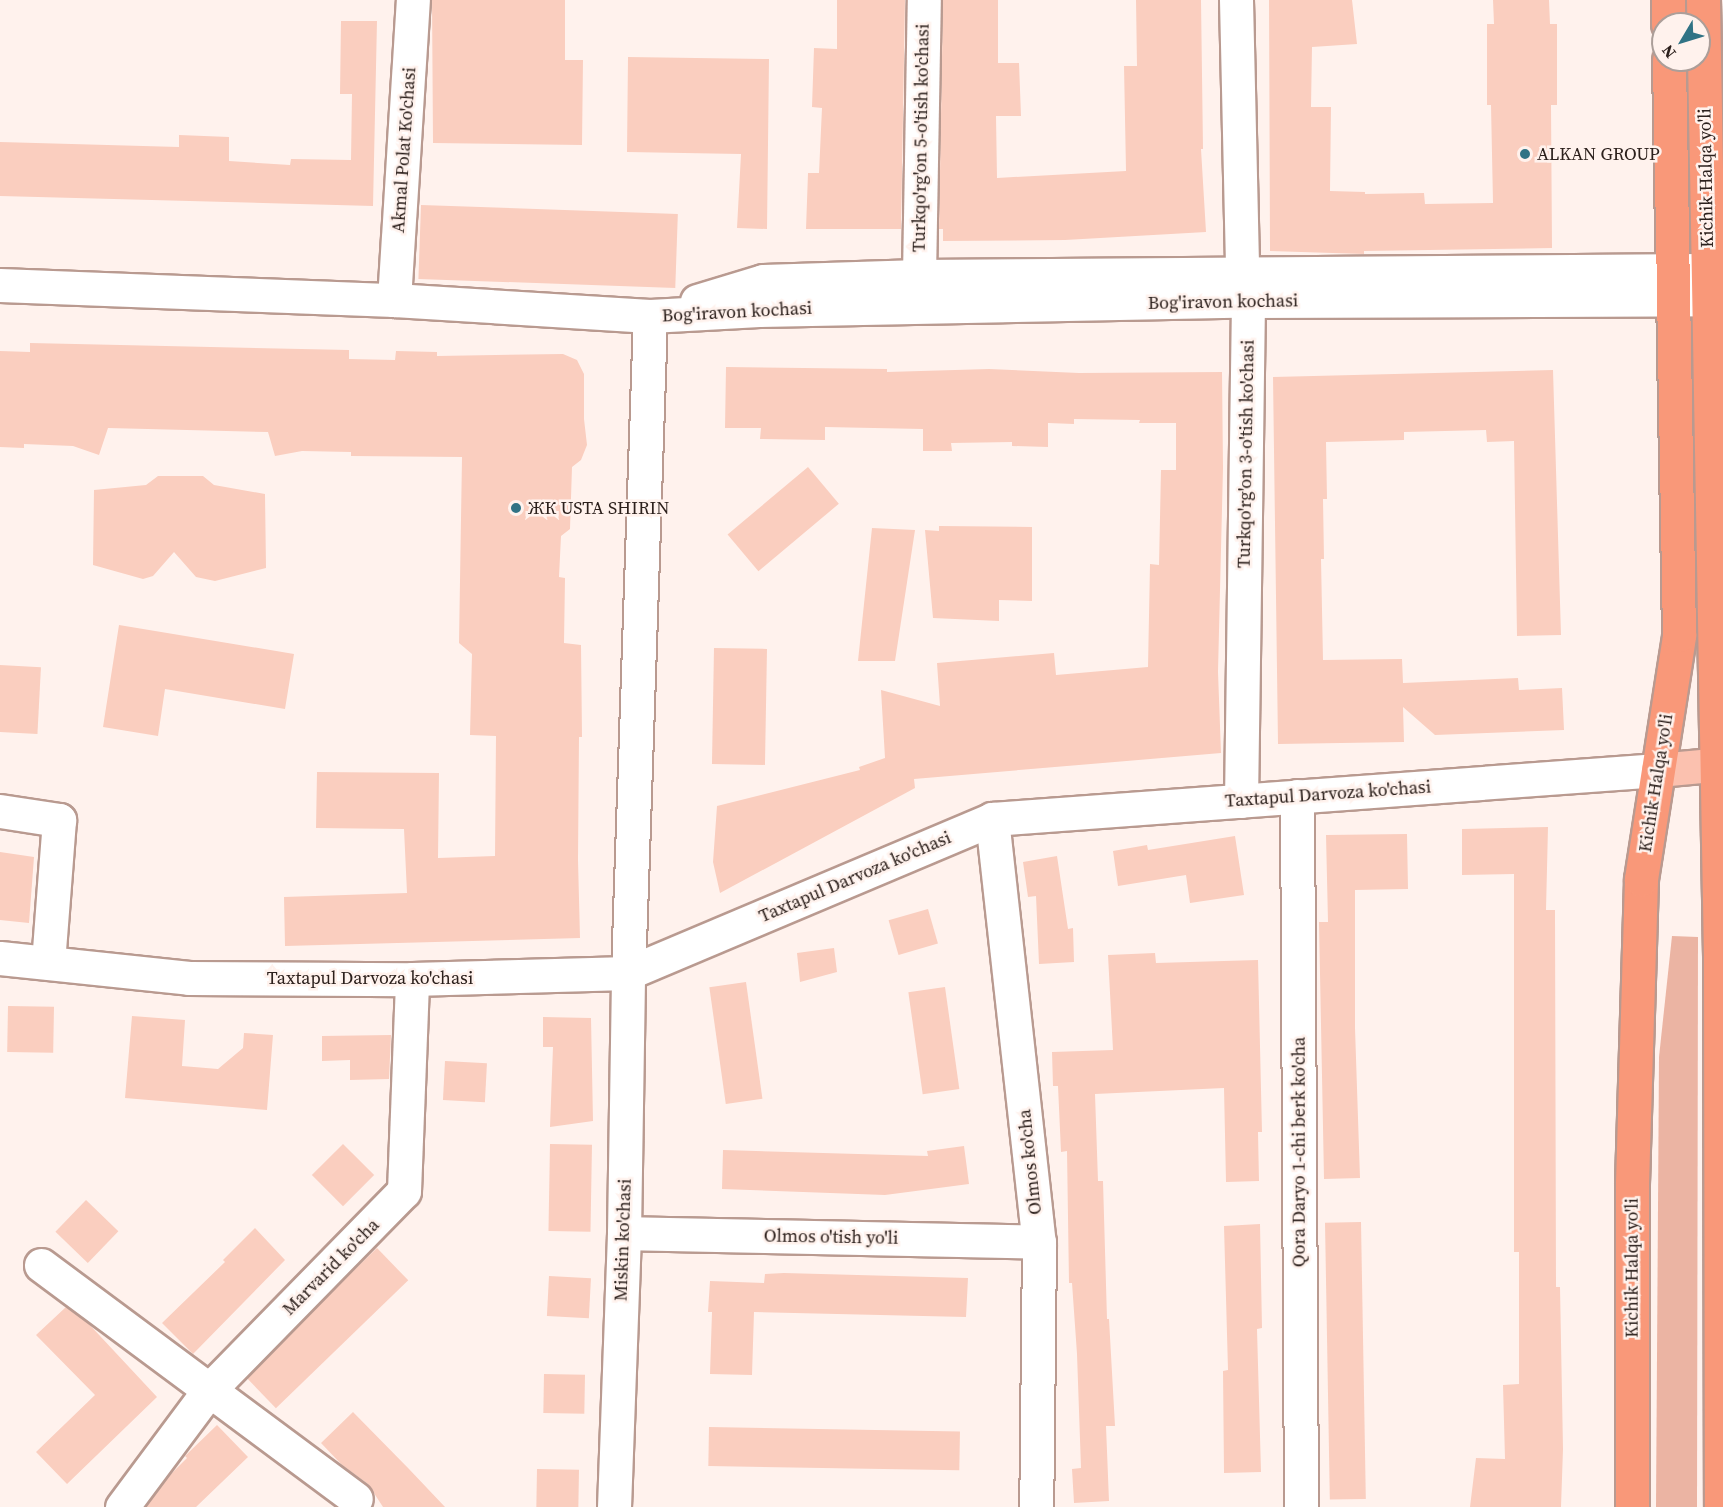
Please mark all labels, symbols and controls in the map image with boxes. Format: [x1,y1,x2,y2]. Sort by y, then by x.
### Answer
north arrow [1651,12,1711,72]
street label: Turkqo'rg'on 5-o'tish ko'chasi [908,24,934,252]
text: N [1656,40,1681,63]
street label: Akmal Polat Ko'chasi [387,66,421,234]
street label: Kichik Halqa yo'li [1694,108,1718,248]
place label: ALKAN GROUP [1537,143,1660,165]
marker: ALKAN GROUP [1518,147,1532,161]
street label: Bog'iravon kochasi [1148,290,1298,314]
street label: Bog'iravon kochasi [661,297,813,327]
street label: Turkqo'rg'on 3-o'tish ko'chasi [1233,340,1259,568]
place label: ЖК USTA SHIRIN [528,497,670,519]
marker: ЖК USTA SHIRIN [509,501,523,515]
street label: Kichik Halqa yo'li [1634,712,1678,854]
street label: Taxtapul Darvoza ko'chasi [1224,776,1432,812]
street label: Taxtapul Darvoza ko'chasi [756,827,954,927]
street label: Taxtapul Darvoza ko'chasi [267,967,473,989]
street label: Qora Daryo 1-chi berk ko'cha [1288,1037,1310,1267]
street label: Olmos ko'cha [1014,1108,1046,1216]
street label: Miskin ko'chasi [610,1178,636,1302]
street label: Kichik Halqa yo'li [1621,1198,1643,1338]
street label: Marvarid ko'cha [278,1214,384,1320]
street label: Olmos o'tish yo'li [764,1225,898,1249]

